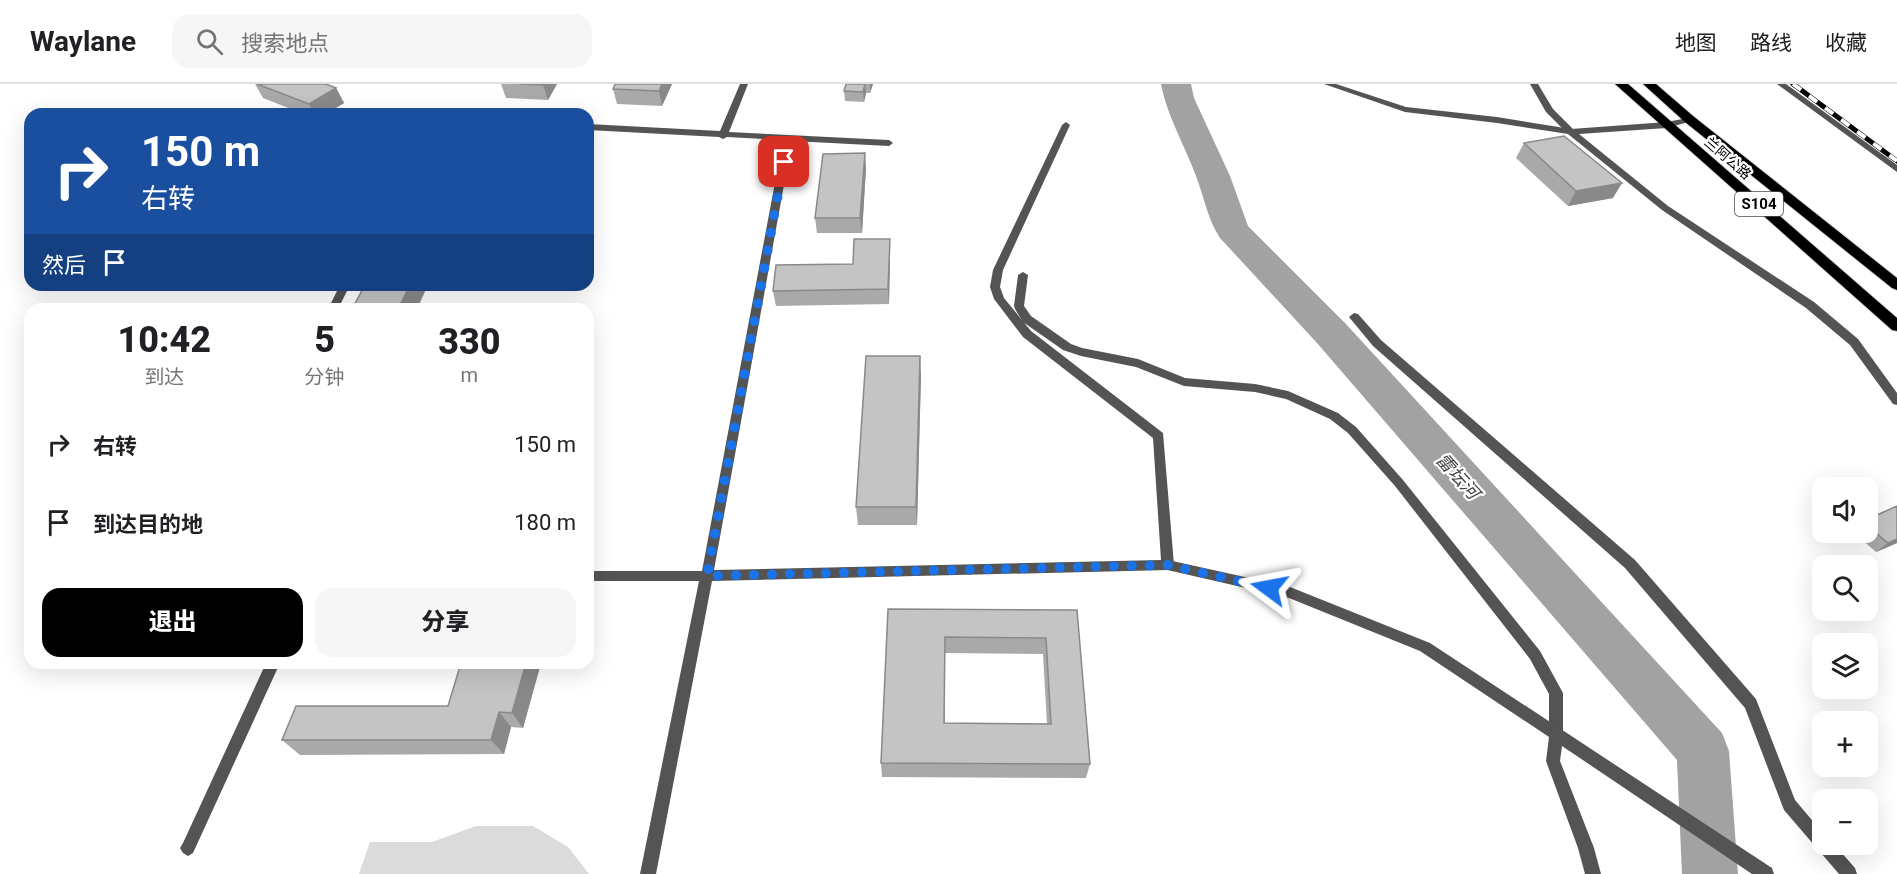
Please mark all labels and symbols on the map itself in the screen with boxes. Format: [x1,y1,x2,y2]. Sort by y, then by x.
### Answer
street label: 兰阿公路 [1702,134,1754,182]
pin [758,136,809,187]
road number: S104 [1735,192,1783,216]
water label: 雷坛河 [1432,449,1486,505]
position arrow [1237,556,1301,620]

